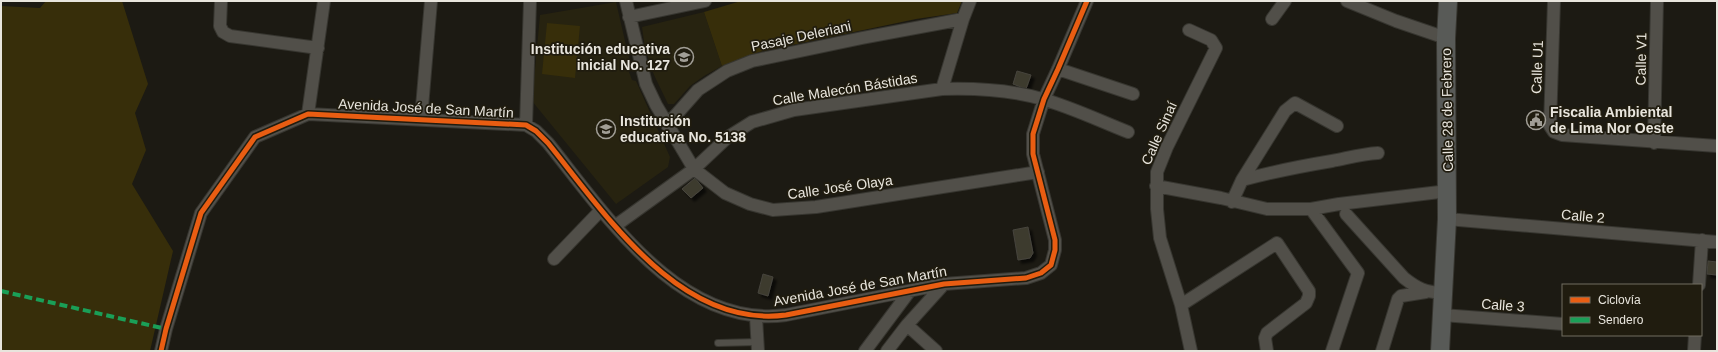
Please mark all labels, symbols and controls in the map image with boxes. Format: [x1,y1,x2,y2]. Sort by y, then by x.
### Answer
street label: Pasaje Deleriani [749,18,853,54]
street label: Calle V1 [1633,32,1649,86]
street label: Calle U1 [1528,40,1546,94]
place label: Institución educativa inicial No. 127 [531,41,670,73]
school or university icon: Institución educativa inicial No. 127 [673,46,695,68]
street label: Calle 28 de Febrero [1438,48,1456,172]
street label: Calle Malecón Bástidas [772,70,918,108]
street label: Avenida José de San Martín [338,95,514,121]
street label: Calle Sinaí [1138,99,1180,167]
place label: Fiscalia Ambiental de Lima Nor Oeste [1550,104,1674,136]
public building icon: Fiscalia Ambiental de Lima Nor Oeste [1525,109,1547,131]
place label: Institución educativa No. 5138 [620,113,746,145]
school or university icon: Institución educativa No. 5138 [595,118,617,140]
street label: Calle José Olaya [786,172,894,202]
street label: Calle 2 [1561,206,1606,226]
street label: Avenida José de San Martín [772,263,948,309]
legend [1562,284,1702,336]
text: Ciclovía [1598,293,1641,307]
street label: Calle 3 [1481,295,1526,315]
text: Sendero [1598,313,1644,327]

